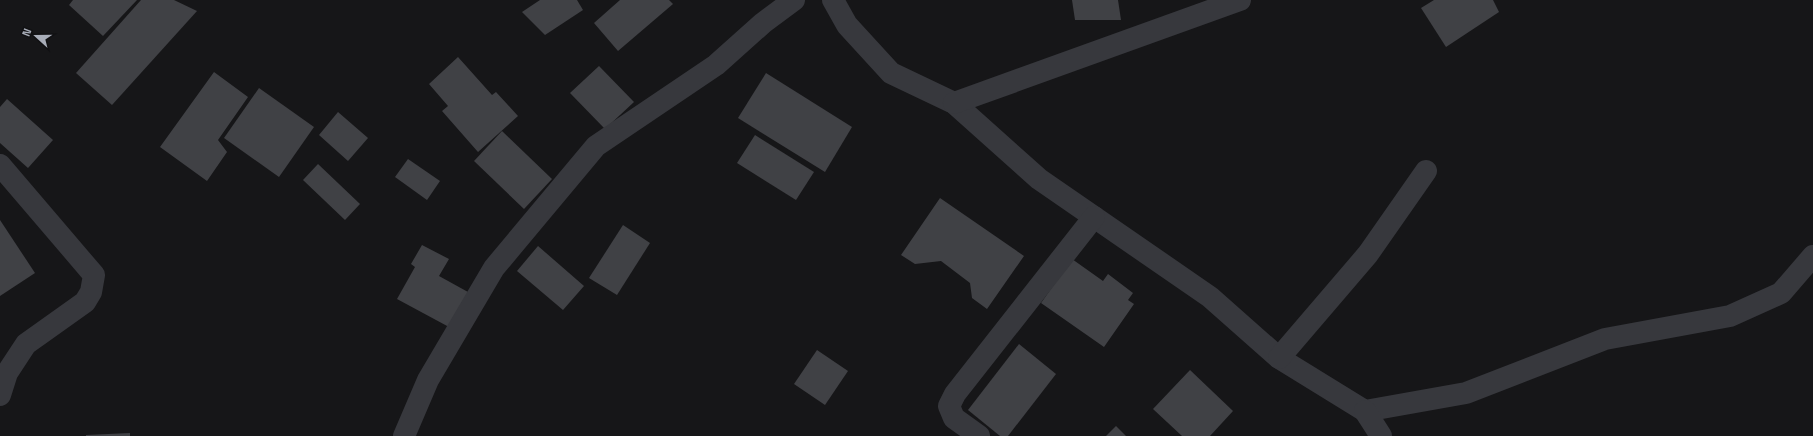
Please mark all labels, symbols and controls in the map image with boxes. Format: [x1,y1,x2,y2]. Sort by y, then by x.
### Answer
north arrow [16,16,56,56]
text: N [19,26,35,38]

